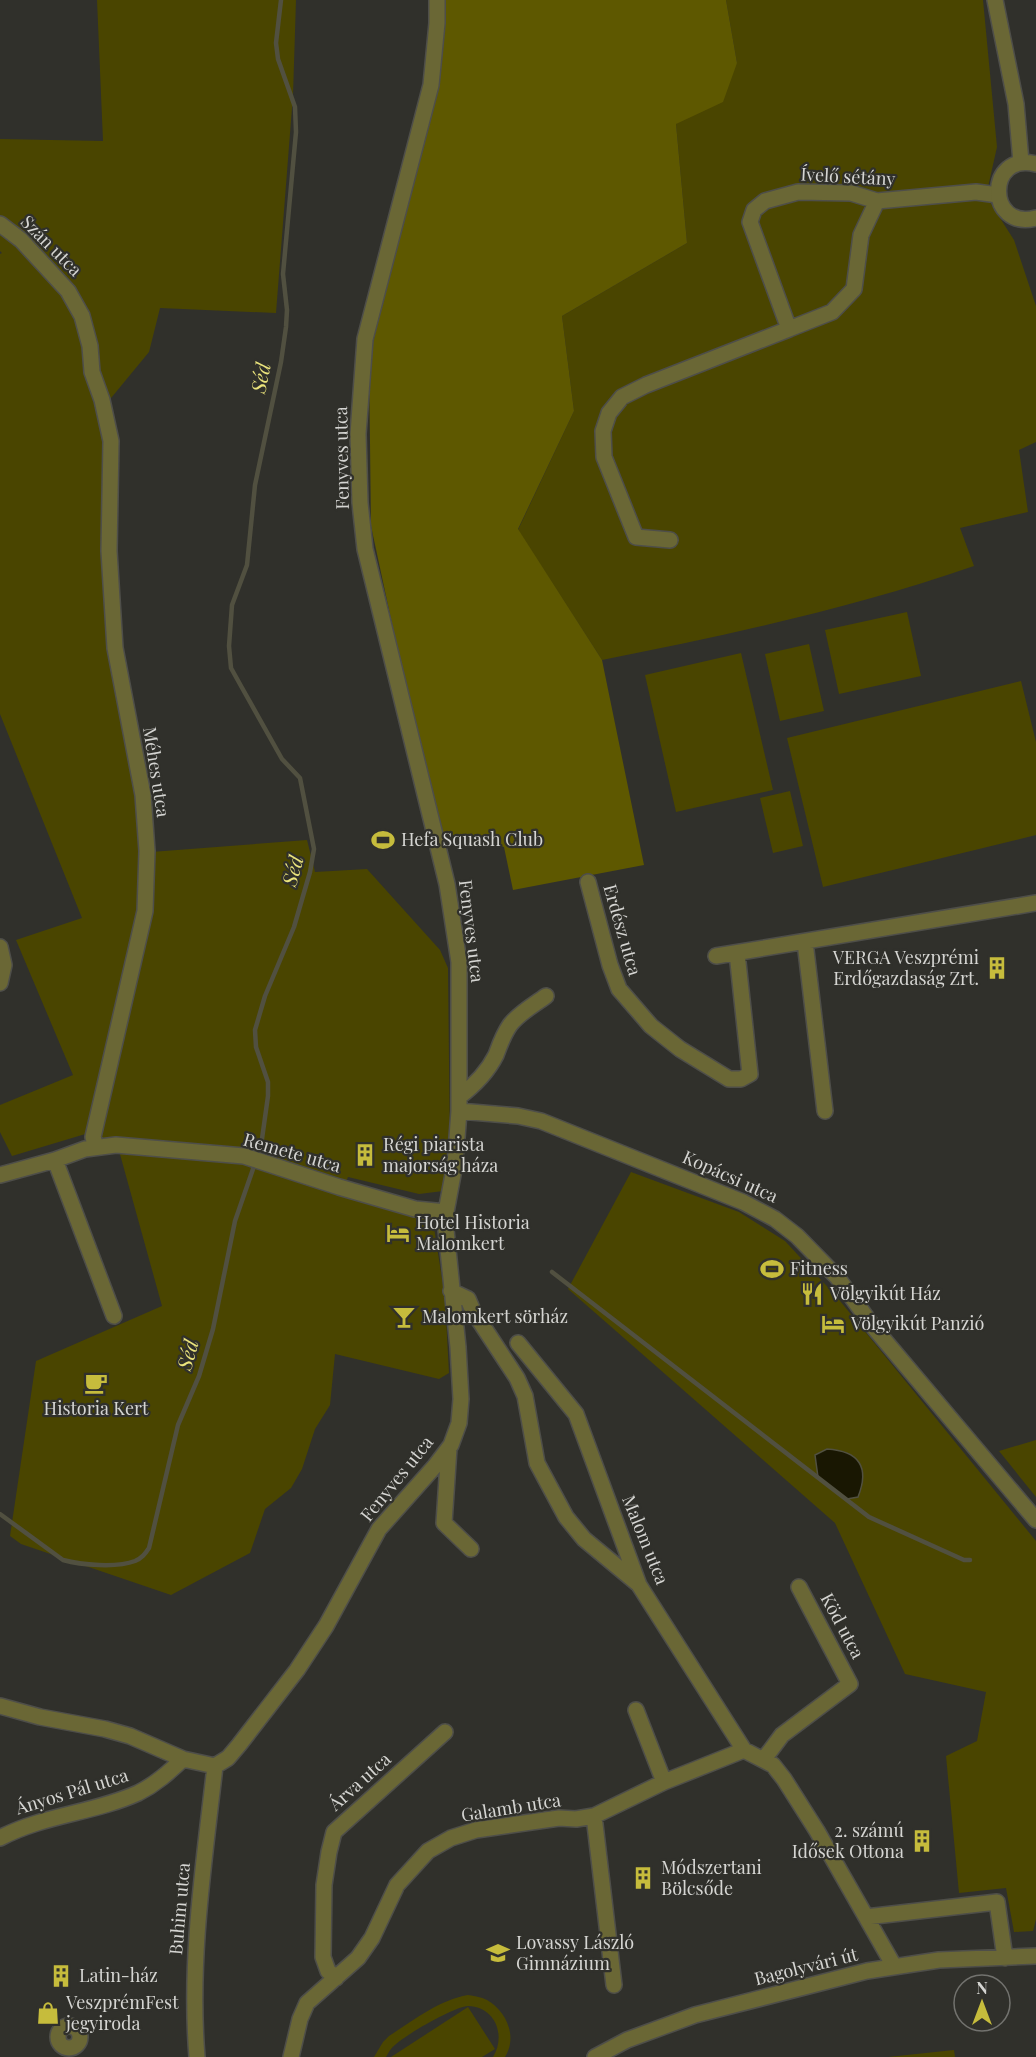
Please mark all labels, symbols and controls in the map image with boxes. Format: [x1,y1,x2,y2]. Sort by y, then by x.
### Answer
street label: Ívelő sétány [800,162,896,190]
street label: Szán utca [16,210,87,281]
water label: Séd [243,359,276,396]
street label: Fenyves utca [328,406,354,510]
street label: Méhes utca [138,725,176,819]
sports icon: Hefa Squash Club [370,827,396,853]
place label: Hefa Squash Club [401,827,543,851]
water label: Séd [274,851,309,890]
street label: Fenyves utca [454,878,490,984]
street label: Erdész utca [598,881,647,978]
place label: VERGA Veszprémi Erdőgazdaság Zrt. [832,945,979,990]
building icon: VERGA Veszprémi Erdőgazdaság Zrt. [984,955,1010,981]
street label: Remete utca [241,1127,344,1177]
place label: Régi piarista majorság háza [383,1132,498,1177]
building icon: Régi piarista majorság háza [352,1142,378,1168]
street label: Kopácsi utca [679,1144,782,1208]
place label: Hotel Historia Malomkert [416,1210,530,1255]
hotel icon: Hotel Historia Malomkert [385,1220,411,1246]
sports icon: Fitness [759,1256,785,1282]
place label: Fitness [790,1256,848,1280]
restaurant icon: Völgyikút Ház [799,1281,825,1307]
place label: Völgyikút Ház [829,1281,941,1305]
bar icon: Malomkert sörház [391,1304,417,1330]
place label: Malomkert sörház [422,1304,568,1328]
hotel icon: Völgyikút Panzió [820,1311,846,1337]
place label: Völgyikút Panzió [850,1311,985,1335]
water label: Séd [169,1335,204,1374]
cafe icon: Historia Kert [83,1370,109,1396]
place label: Historia Kert [44,1396,149,1420]
street label: Fenyves utca [354,1431,438,1526]
street label: Malom utca [617,1491,675,1588]
street label: Köd utca [816,1588,870,1663]
street label: Árva utca [322,1747,396,1816]
street label: Ányos Pál utca [11,1762,131,1820]
street label: Galamb utca [459,1787,563,1827]
place label: 2. számú Idősek Ottona [792,1818,905,1863]
building icon: 2. számú Idősek Ottona [909,1828,935,1854]
place label: Módszertani Bölcsőde [661,1855,762,1900]
street label: Buhim utca [163,1862,195,1956]
building icon: Módszertani Bölcsőde [630,1865,656,1891]
place label: Lovassy László Gimnázium [516,1930,634,1975]
school or university icon: Lovassy László Gimnázium [485,1940,511,1966]
street label: Bagolyvári út [752,1941,861,1990]
building icon: Latin-ház [48,1963,74,1989]
place label: Latin-ház [79,1963,158,1987]
north arrow [952,1973,1012,2033]
text: N [976,1977,988,1998]
place label: VeszprémFest jegyiroda [65,1990,179,2035]
shop icon: VeszprémFest jegyiroda [35,2000,61,2026]

